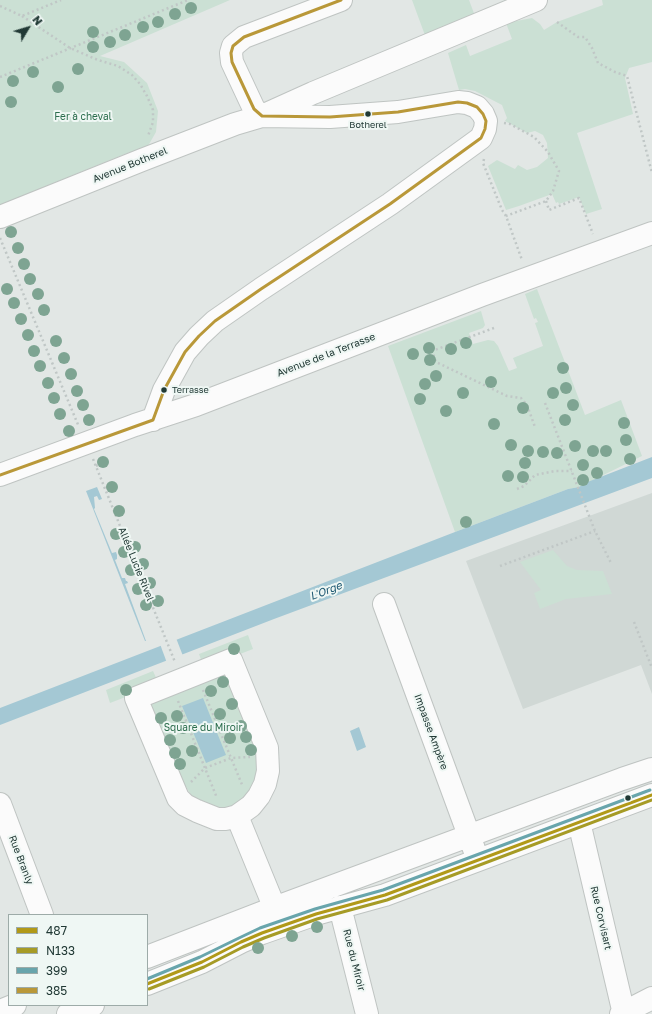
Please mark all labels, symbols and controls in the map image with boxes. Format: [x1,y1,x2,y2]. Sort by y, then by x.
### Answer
north arrow [8,8,48,48]
text: N [30,13,46,28]
marker: Botherel [363,109,373,119]
park label: Fer à cheval [54,111,112,123]
place label: Botherel [349,120,387,130]
street label: Avenue Botherel [91,145,169,185]
street label: Avenue de la Terrasse [275,331,377,379]
marker: Terrasse [159,385,169,395]
place label: Terrasse [172,385,209,395]
street label: Allée Lucie Rivel [116,525,156,603]
water label: L'Orge [308,579,344,603]
street label: Impasse Ampère [412,692,450,772]
park label: Square du Miroir [164,722,242,734]
unlabelled marker [623,793,633,803]
street label: Rue Branly [6,834,36,886]
street label: Rue Corvisart [588,885,614,951]
legend [8,914,148,1006]
text: 487 [46,923,67,938]
street label: Rue du Miroir [341,928,367,992]
text: N133 [46,943,75,958]
text: 399 [46,963,68,978]
text: 385 [46,983,67,998]

